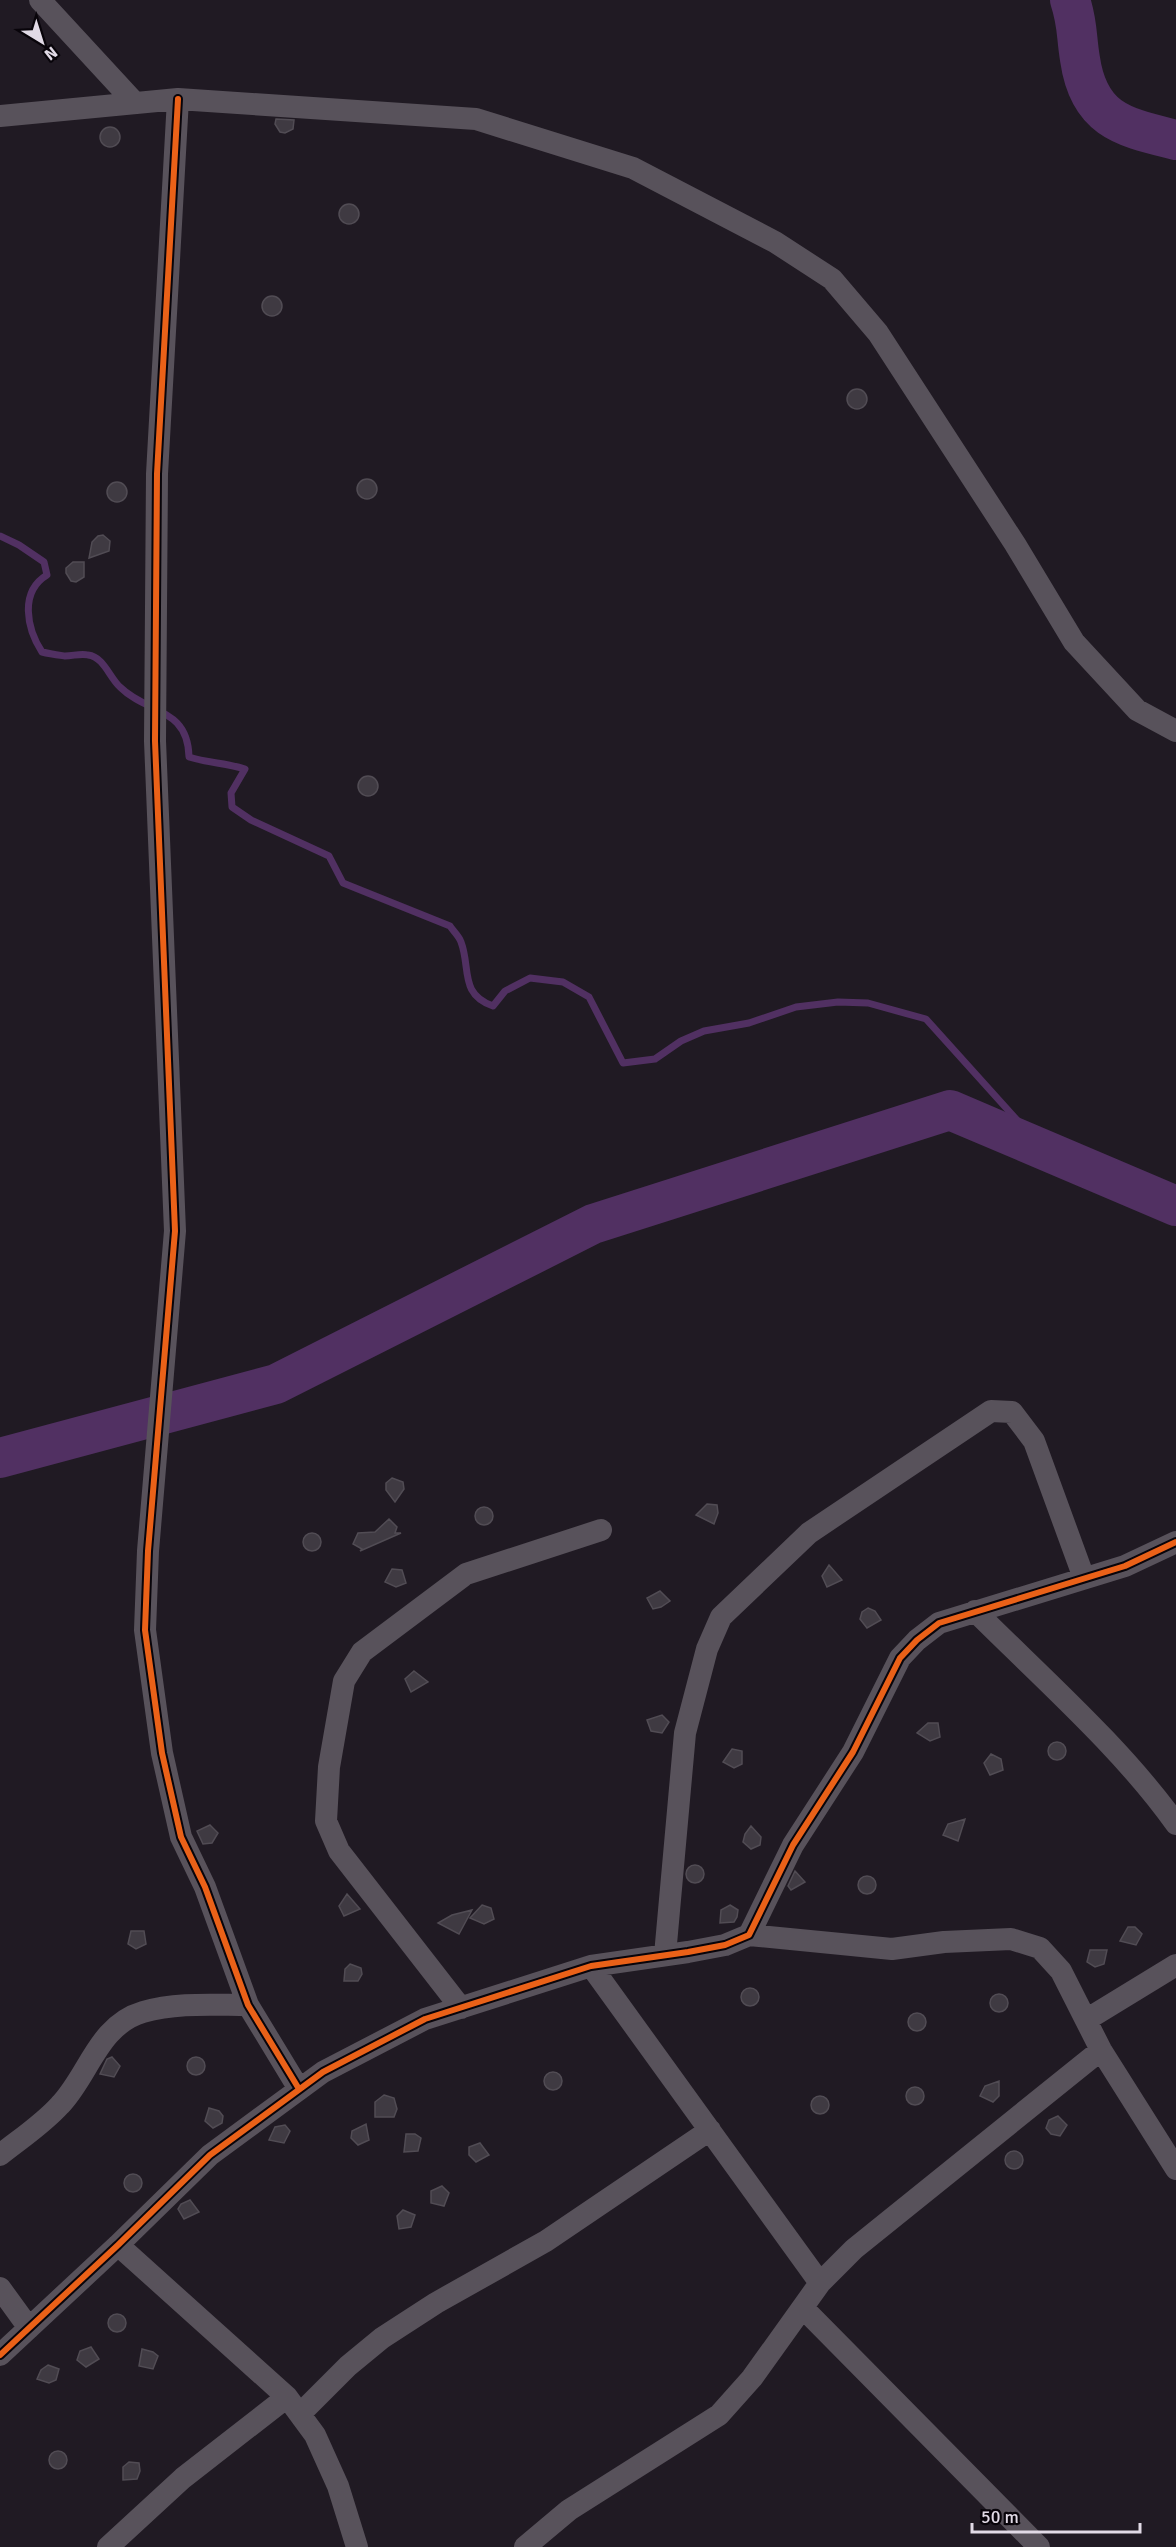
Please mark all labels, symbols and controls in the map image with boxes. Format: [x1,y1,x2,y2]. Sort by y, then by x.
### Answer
north arrow [12,12,72,72]
text: N [40,42,61,64]
scale bar [972,2496,1140,2534]
text: 50 m [981,2506,1019,2528]

